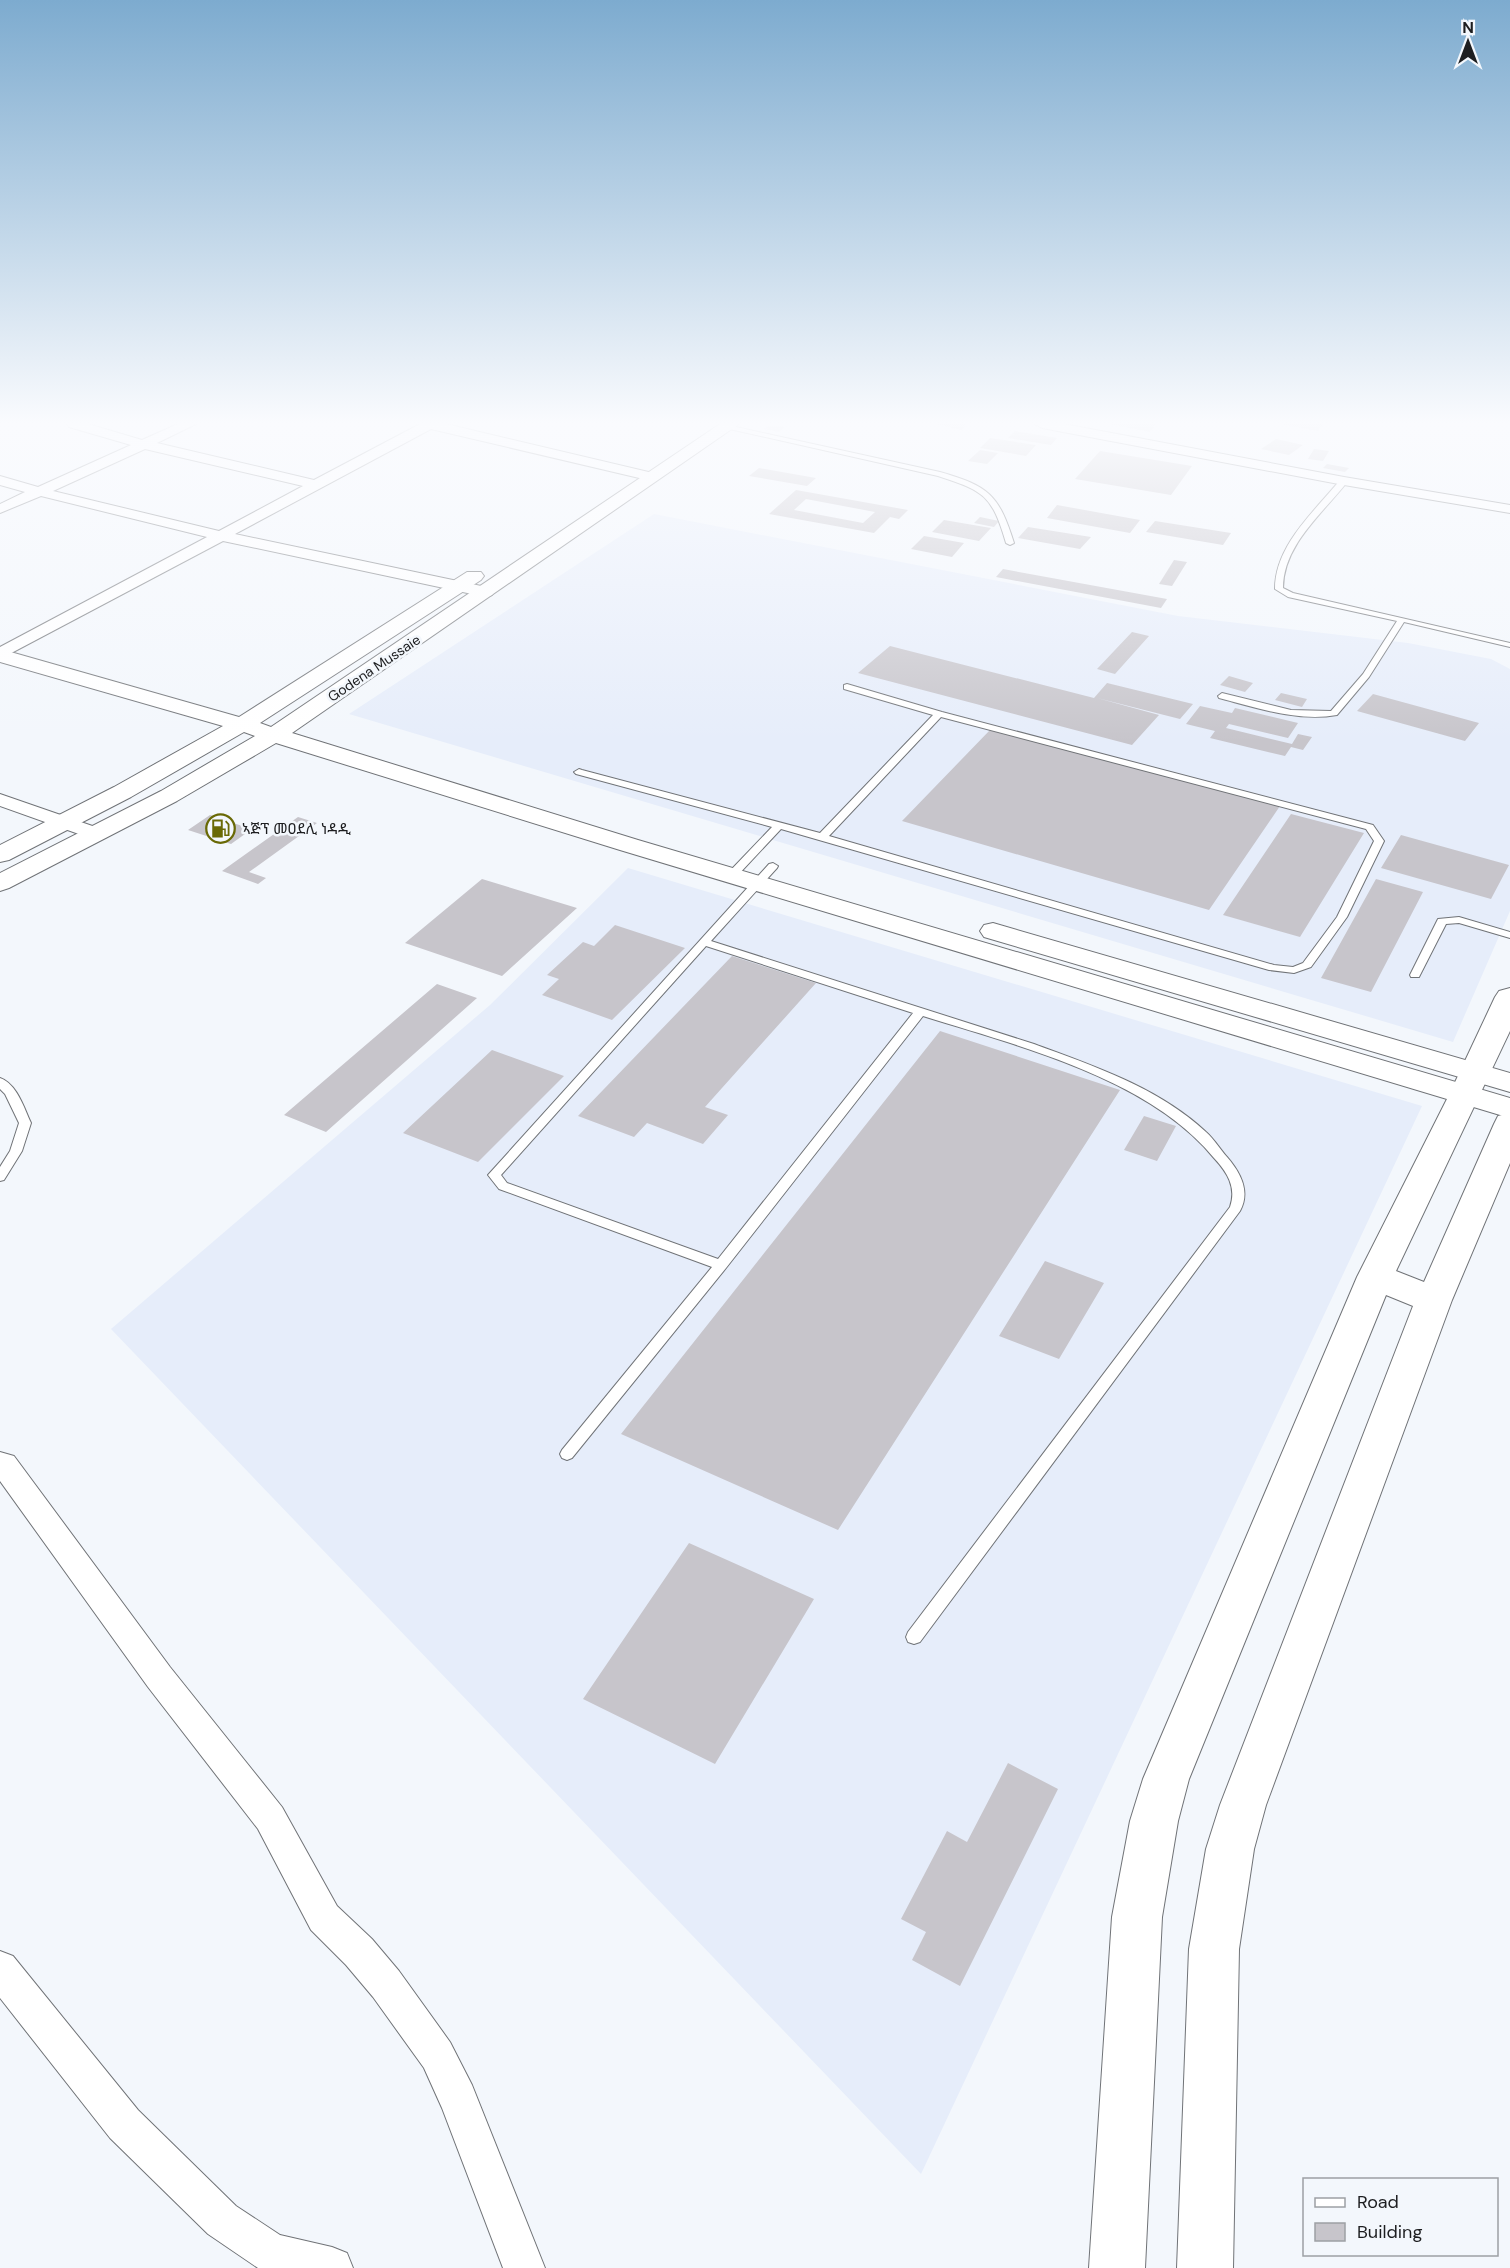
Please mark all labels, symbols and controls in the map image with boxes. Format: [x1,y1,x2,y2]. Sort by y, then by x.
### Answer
north arrow [1438,12,1498,72]
text: N [1462,17,1474,38]
street label: Godena Mussaie [324,630,424,706]
fuel station icon: ኣጅፕ መዐደሊ ነዳዲ [205,813,237,845]
place label: ኣጅፕ መዐደሊ ነዳዲ [242,819,351,839]
legend [1303,2178,1498,2256]
text: Road [1357,2190,1399,2214]
text: Building [1357,2220,1422,2244]

